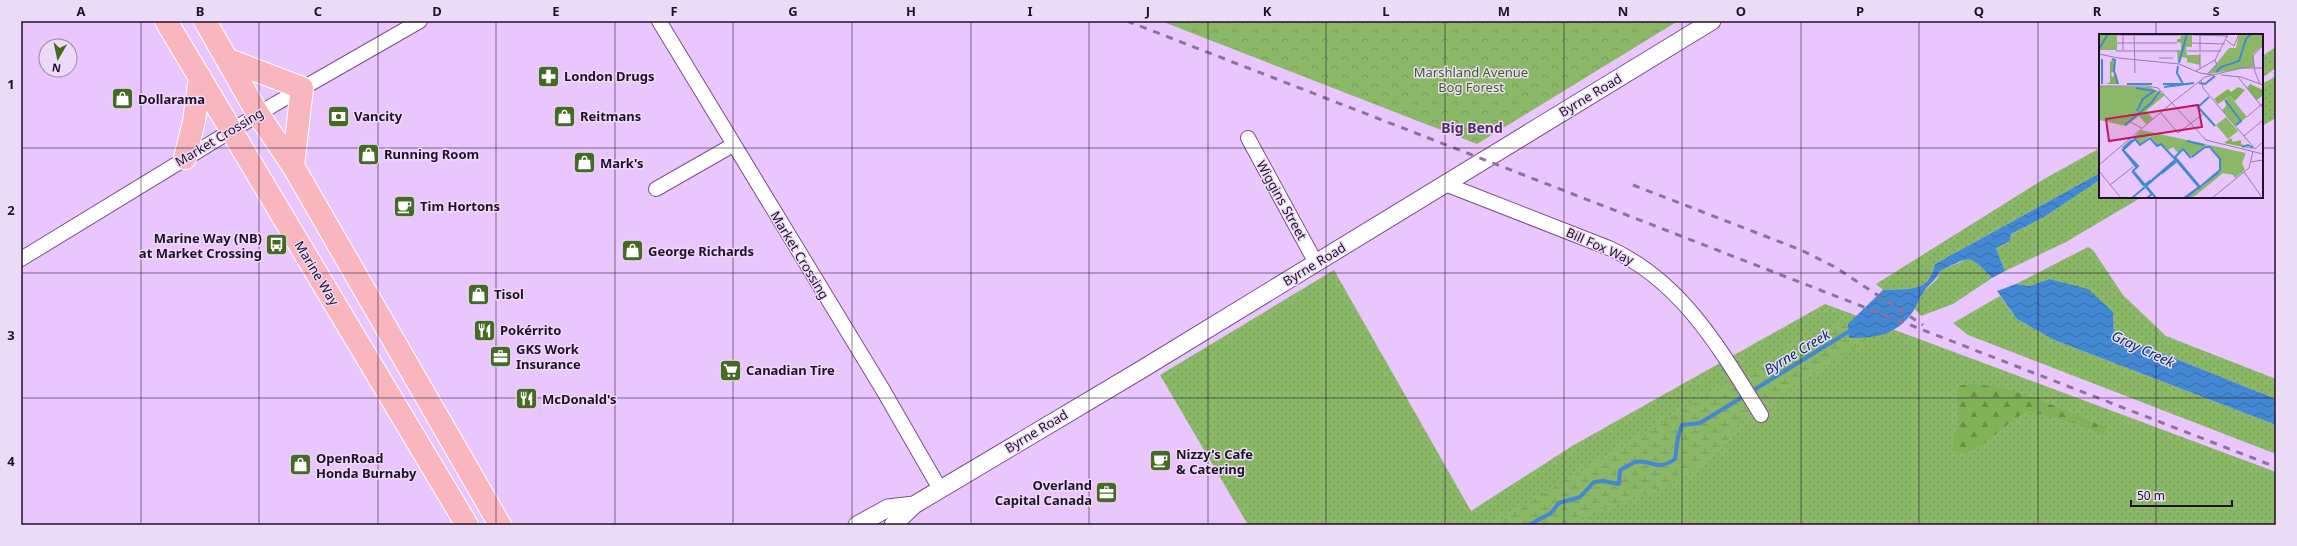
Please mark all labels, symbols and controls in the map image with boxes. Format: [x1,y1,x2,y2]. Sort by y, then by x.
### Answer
text: A [77,2,86,20]
text: B [196,2,204,20]
text: C [314,2,322,20]
text: D [432,2,442,20]
text: E [552,2,560,20]
text: F [670,2,678,20]
text: G [788,2,798,20]
text: H [906,2,916,20]
text: I [1027,2,1033,20]
text: J [1145,2,1150,20]
text: K [1263,2,1272,20]
text: L [1382,2,1390,20]
text: M [1498,2,1510,20]
text: N [1618,2,1628,20]
text: O [1736,2,1746,20]
text: P [1856,2,1864,20]
text: Q [1974,2,1984,20]
text: R [2093,2,2102,20]
text: S [2212,2,2220,20]
inset map [2099,34,2263,198]
north arrow [38,38,78,78]
text: N [51,60,62,76]
pharmacy icon: London Drugs [535,63,561,89]
park label: Marshland Avenue Bog Forest [1414,63,1528,96]
place label: London Drugs [564,67,655,85]
street label: Byrne Road [1555,69,1625,121]
text: 1 [7,75,15,93]
shop icon: Dollarama [109,86,135,112]
place label: Dollarama [138,90,205,108]
bank icon: Vancity [326,103,352,129]
shop icon: Reitmans [552,103,578,129]
street label: Market Crossing [172,104,266,170]
place label: Vancity [354,107,403,125]
place label: Reitmans [580,107,641,125]
district label: Big Bend [1441,118,1503,137]
shop icon: Running Room [355,141,381,167]
place label: Running Room [384,145,479,163]
shop icon: Mark's [571,150,597,176]
place label: Mark's [600,154,644,172]
street label: Wiggins Street [1253,157,1312,243]
cafe icon: Tim Hortons [392,193,418,219]
place label: Tim Hortons [420,197,500,215]
text: 2 [7,201,15,219]
street label: Market Crossing [767,208,833,302]
street label: Bill Fox Way [1563,223,1637,269]
place label: Marine Way (NB) at Market Crossing [139,229,262,262]
bus stop icon: Marine Way (NB) at Market Crossing [264,232,290,258]
street label: Marine Way [291,237,344,309]
shop icon: George Richards [619,238,645,264]
street label: Byrne Road [1279,238,1349,290]
place label: George Richards [648,242,754,260]
shop icon: Tisol [466,281,492,307]
place label: Tisol [494,285,524,303]
restaurant icon: Pokérrito [472,317,498,343]
place label: Pokérrito [500,321,561,339]
water label: Byrne Creek [1760,324,1834,379]
text: 3 [7,326,15,344]
water label: Gray Creek [2109,326,2179,372]
place label: GKS Work Insurance [516,340,581,373]
office icon: GKS Work Insurance [488,343,514,369]
supermarket icon: Canadian Tire [717,357,743,383]
place label: Canadian Tire [746,361,835,379]
restaurant icon: McDonald's [513,386,539,412]
place label: McDonald's [542,390,617,408]
street label: Byrne Road [1001,405,1071,457]
place label: Nizzy's Cafe & Catering [1176,445,1253,478]
cafe icon: Nizzy's Cafe & Catering [1147,448,1173,474]
place label: OpenRoad Honda Burnaby [316,449,417,482]
text: 4 [7,452,15,470]
shop icon: OpenRoad Honda Burnaby [287,452,313,478]
place label: Overland Capital Canada [995,476,1092,509]
office icon: Overland Capital Canada [1094,479,1120,505]
scale bar [2131,482,2232,508]
text: 50 m [2137,487,2165,504]

